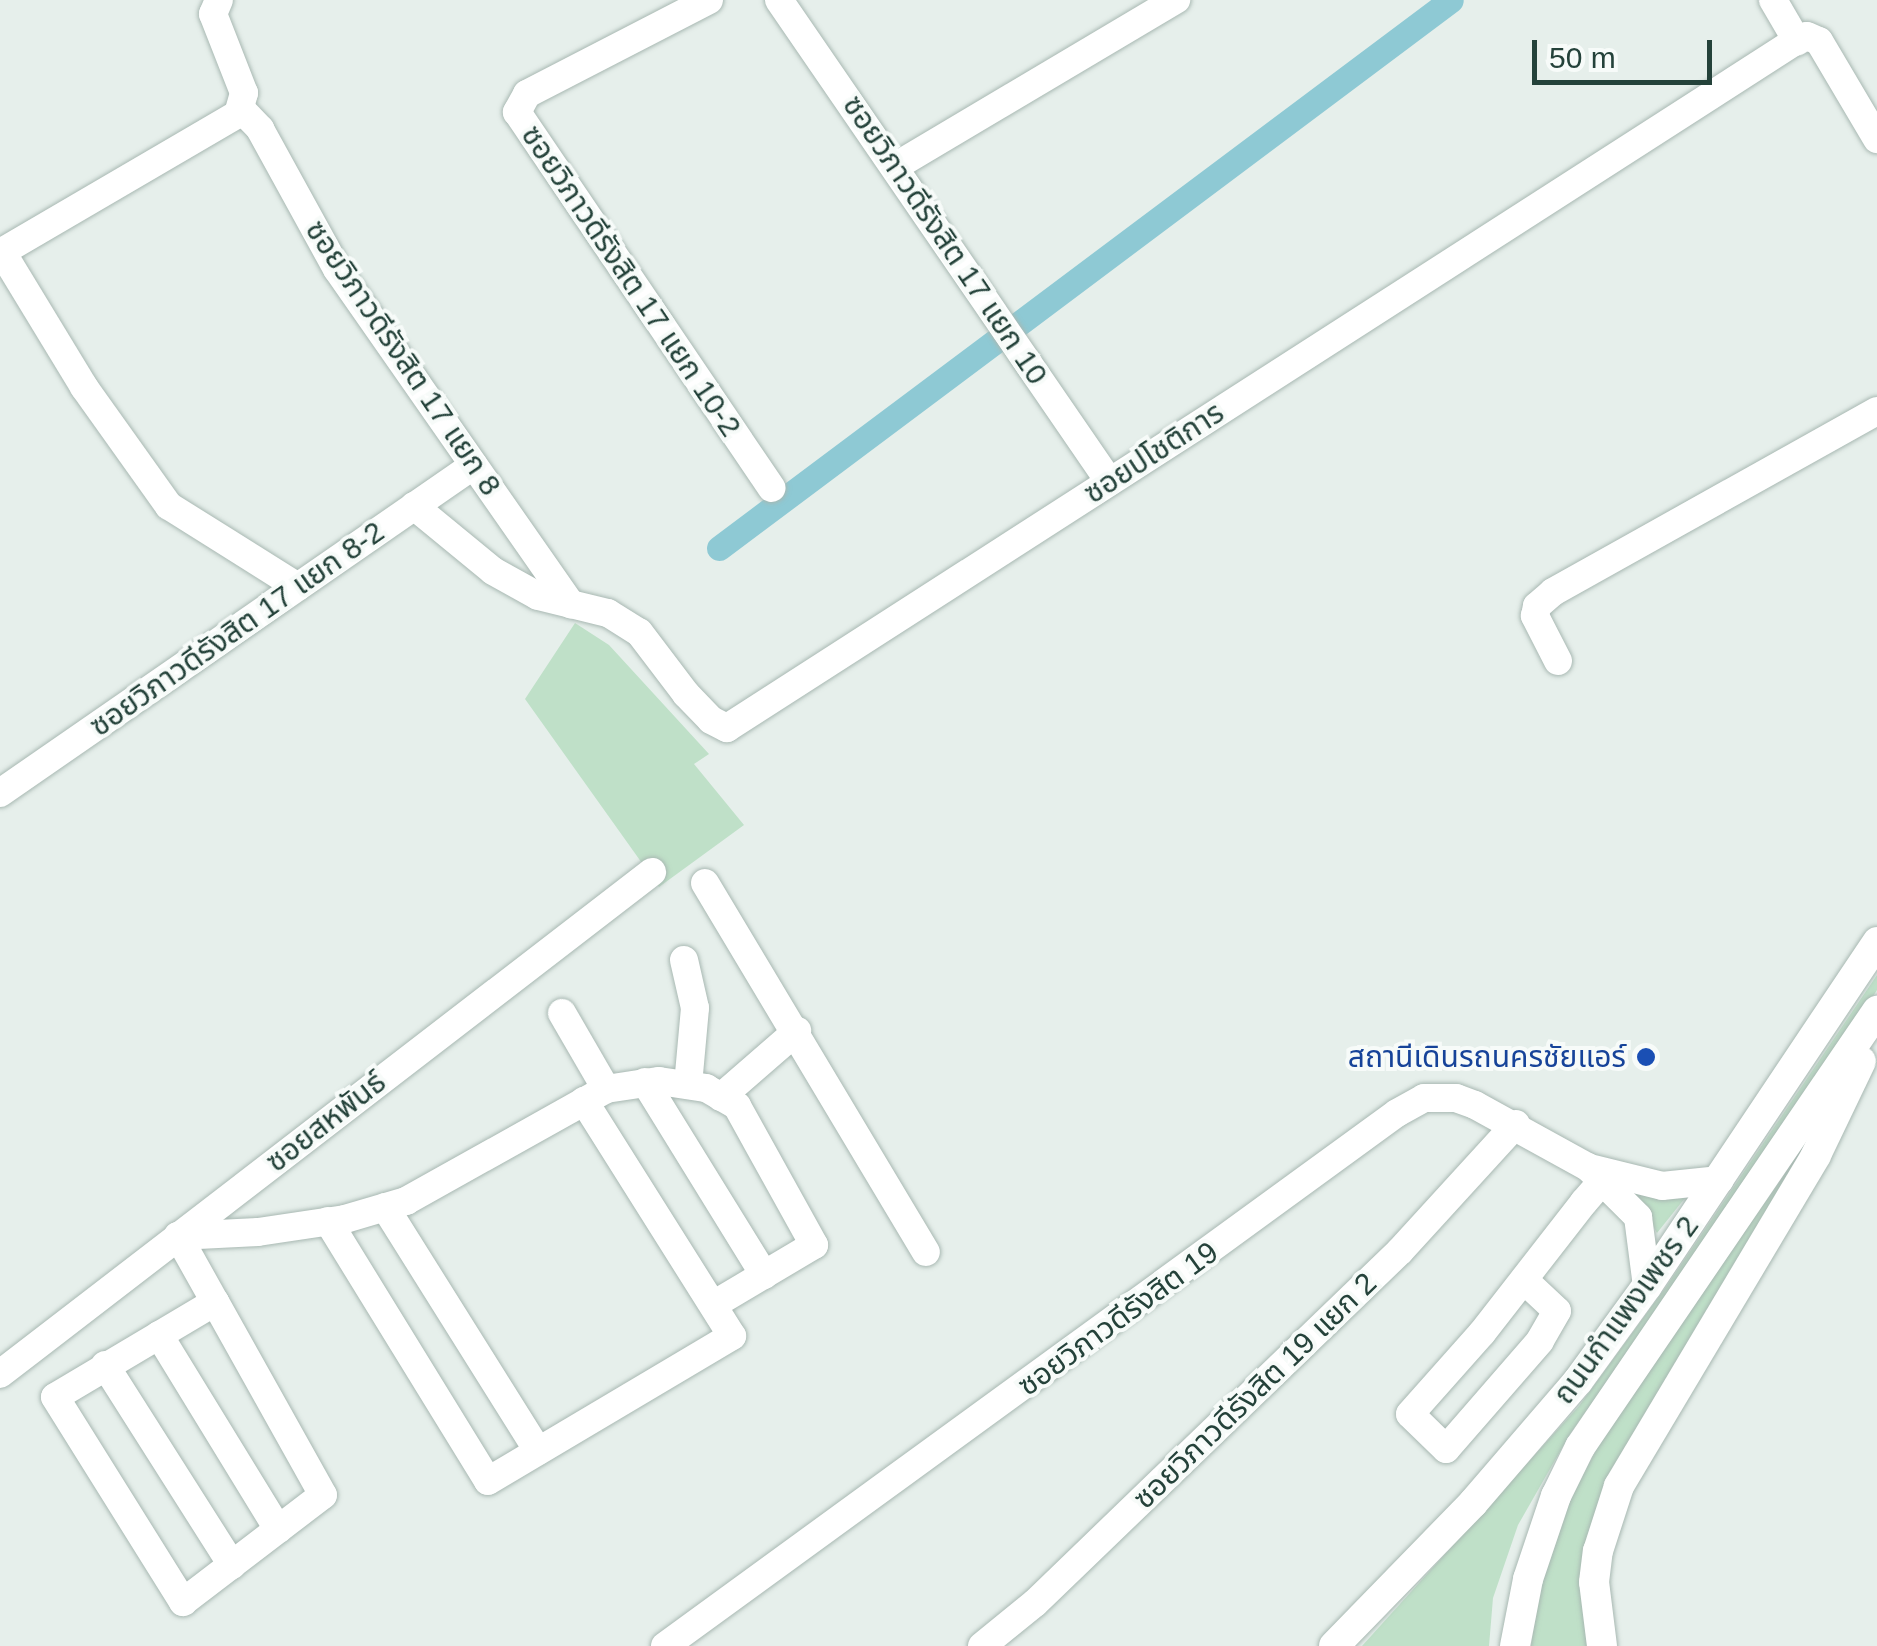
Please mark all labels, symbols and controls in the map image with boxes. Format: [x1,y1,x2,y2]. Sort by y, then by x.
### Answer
scale bar [1537,20,1717,82]
text: 50 m [1549,41,1616,74]
street label: ซอยวิภาวดีรังสิต 17 แยก 10 [835,89,1055,391]
street label: ซอยวิภาวดีรังสิต 17 แยก 10-2 [513,119,749,443]
street label: ซอยวิภาวดีรังสิต 17 แยก 8 [297,214,509,502]
street label: ซอยปโชติการ [1077,395,1231,511]
street label: ซอยวิภาวดีรังสิต 17 แยก 8-2 [83,514,391,744]
place label: สถานีเดินรถนครชัยแอร์ [1348,1039,1626,1075]
marker: สถานีเดินรถนครชัยแอร์ [1635,1046,1657,1068]
street label: ซอยสหพันธ์ [259,1064,393,1180]
street label: ถนนกำแพงเพชร 2 [1546,1209,1706,1411]
street label: ซอยวิภาวดีรังสิต 19 [1011,1234,1225,1404]
street label: ซอยวิภาวดีรังสิต 19 แยก 2 [1126,1266,1384,1516]

